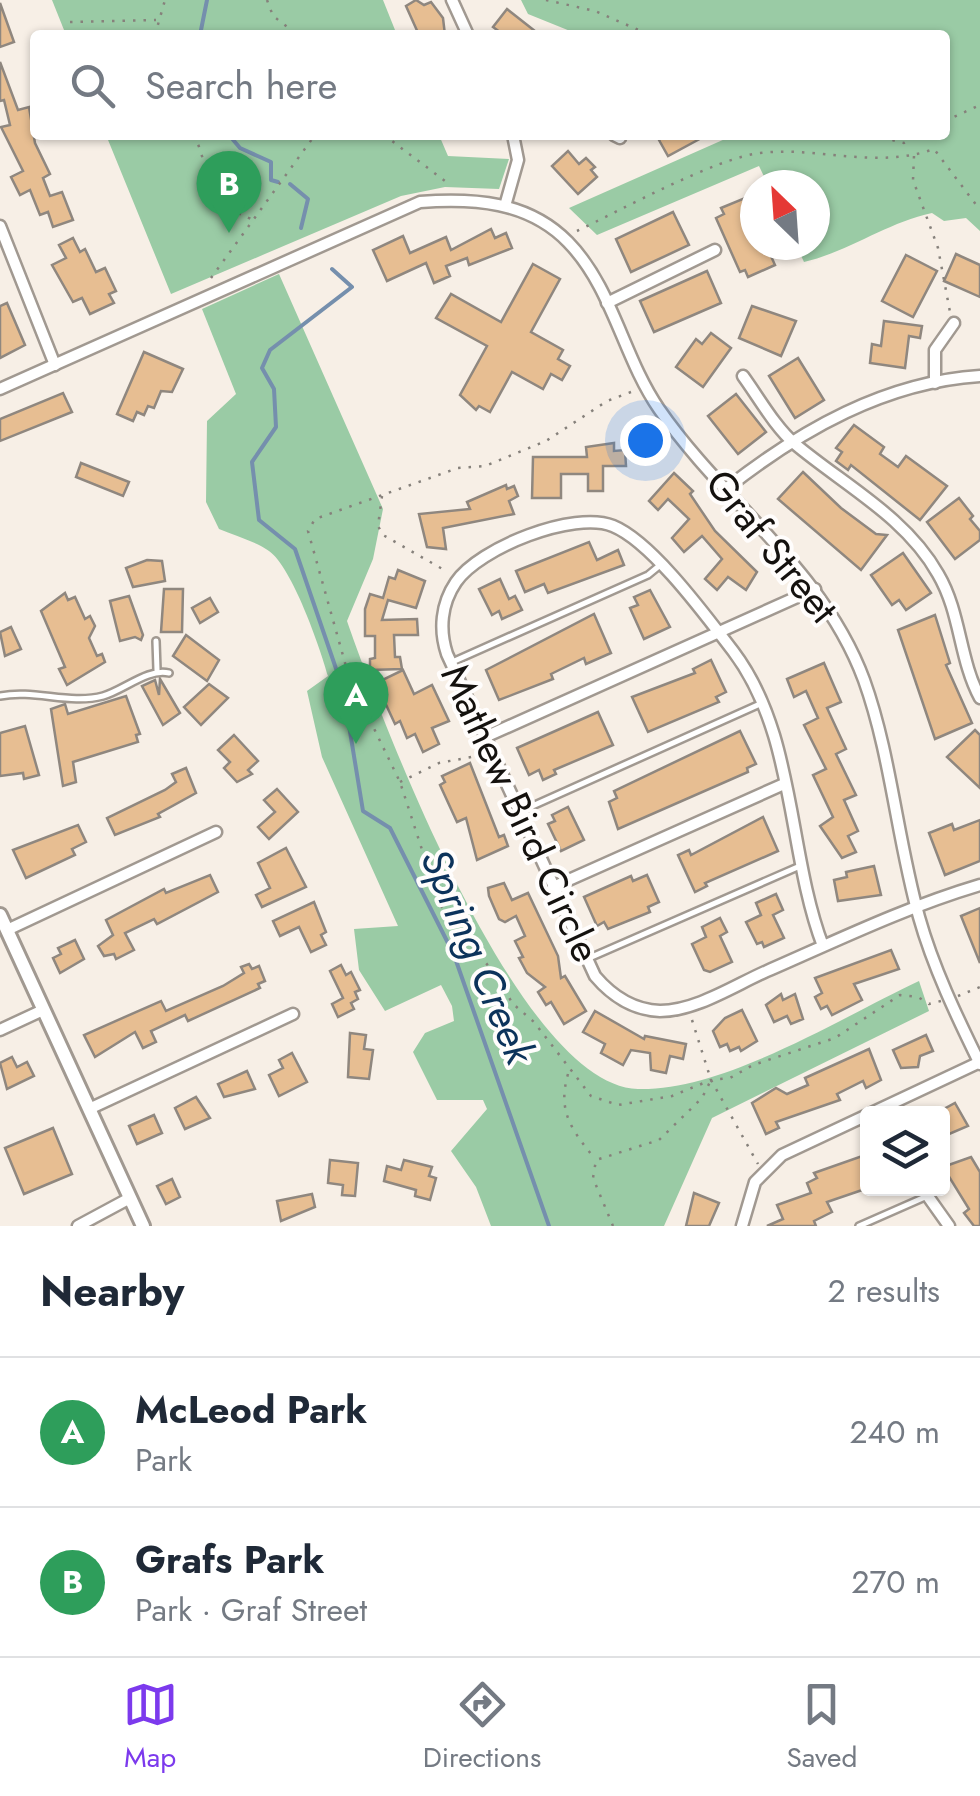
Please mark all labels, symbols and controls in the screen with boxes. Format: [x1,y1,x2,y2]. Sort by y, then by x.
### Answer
search box [30,30,950,140]
icon: search [65,58,120,113]
text: Search here [145,58,337,113]
pin: B [196,150,262,233]
north arrow [740,170,830,260]
your location [620,415,671,466]
street label: Graf Street [692,457,852,636]
street label: Mathew Bird Circle [427,655,615,971]
pin: A [324,662,388,744]
water label: Spring Creek [405,839,552,1075]
map controls [860,1106,950,1196]
button: layers [860,1106,950,1196]
text: Nearby [40,1261,184,1322]
text: 2 results [828,1268,940,1314]
text: McLeod Park [135,1382,367,1437]
text: A [61,1409,84,1455]
text: 240 m [849,1409,940,1455]
text: Park [135,1437,192,1483]
text: Grafs Park [135,1532,324,1587]
text: B [62,1559,83,1605]
text: 270 m [851,1559,940,1605]
text: Park · Graf Street [135,1587,367,1633]
tab: Map [123,1677,178,1778]
tab: Directions [423,1677,541,1778]
tab: Saved [786,1677,857,1778]

